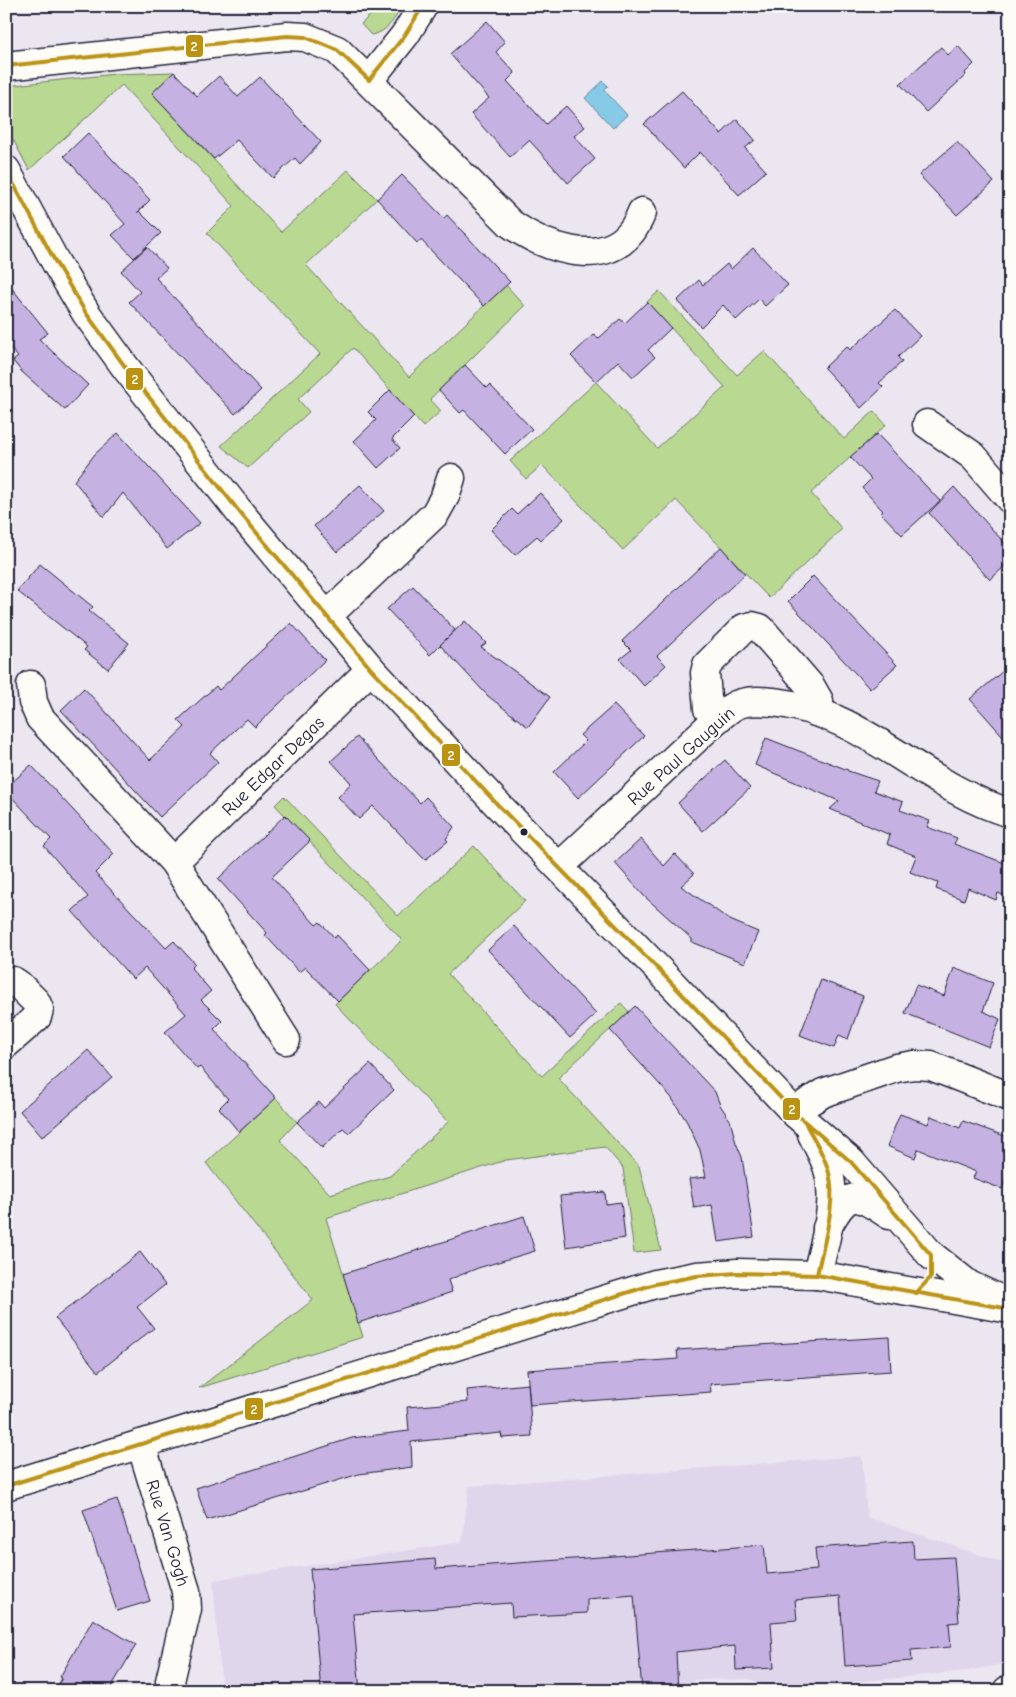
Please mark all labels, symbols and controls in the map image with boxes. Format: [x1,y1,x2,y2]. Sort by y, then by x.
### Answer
line badge: 2 [185,34,204,58]
text: 2 [191,38,198,55]
line badge: 2 [125,367,144,391]
text: 2 [132,371,139,388]
street label: Rue Paul Gauguin [623,703,739,810]
street label: Rue Edgar Degas [218,712,329,820]
line badge: 2 [441,743,461,767]
text: 2 [448,747,455,764]
unlabelled marker [519,827,529,837]
line badge: 2 [782,1097,801,1121]
text: 2 [789,1101,796,1118]
line badge: 2 [244,1397,264,1421]
text: 2 [251,1401,258,1418]
street label: Rue Van Gogh [141,1477,194,1589]

